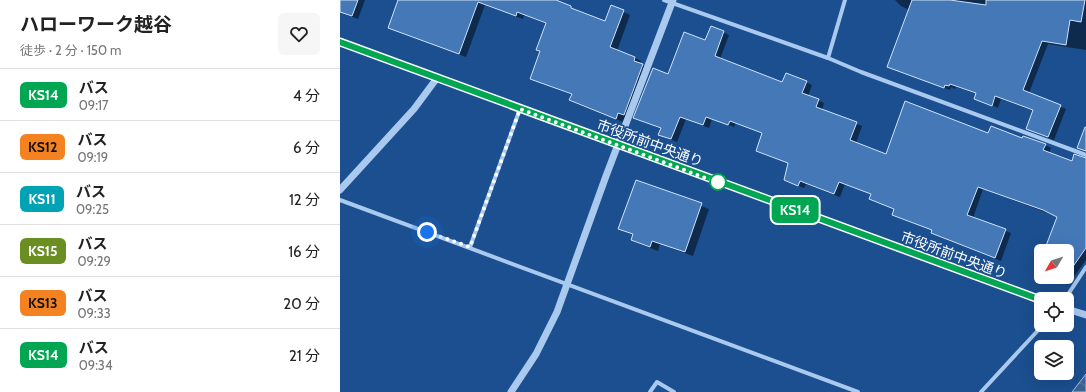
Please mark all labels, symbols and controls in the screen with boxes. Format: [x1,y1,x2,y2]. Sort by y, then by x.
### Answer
text: ハローワーク越谷 [20,13,172,36]
button: heart [278,13,320,55]
text: 徒歩 · 2 分 · 150 m [20,42,121,58]
text: バス [79,79,109,97]
text: KS14 [28,86,59,104]
text: 4 分 [293,87,320,105]
text: 09:17 [79,97,109,113]
street label: 市役所前中央通り [594,115,706,171]
text: バス [77,131,107,149]
text: KS12 [28,138,57,156]
text: 6 分 [293,139,320,157]
text: 09:19 [77,149,108,165]
unlabelled marker [709,173,727,191]
text: バス [76,183,106,201]
text: KS11 [28,190,56,208]
text: 12 分 [289,191,320,209]
line badge: KS14 [767,197,823,223]
text: 09:25 [76,201,109,217]
text: KS14 [780,201,810,219]
your location [417,222,437,242]
street label: 市役所前中央通り [898,227,1010,283]
text: バス [78,235,108,253]
text: KS15 [28,242,58,260]
text: 16 分 [288,243,320,261]
north arrow [1034,244,1074,284]
map controls [1034,244,1074,380]
text: 09:29 [78,253,111,269]
text: バス [78,287,108,305]
button: locate [1034,292,1074,332]
text: KS13 [28,294,58,312]
text: 20 分 [283,295,320,313]
text: 09:33 [78,305,111,321]
text: バス [79,339,109,357]
button: layers [1034,340,1074,380]
text: KS14 [28,346,59,364]
text: 21 分 [289,347,320,365]
text: 09:34 [79,357,112,373]

